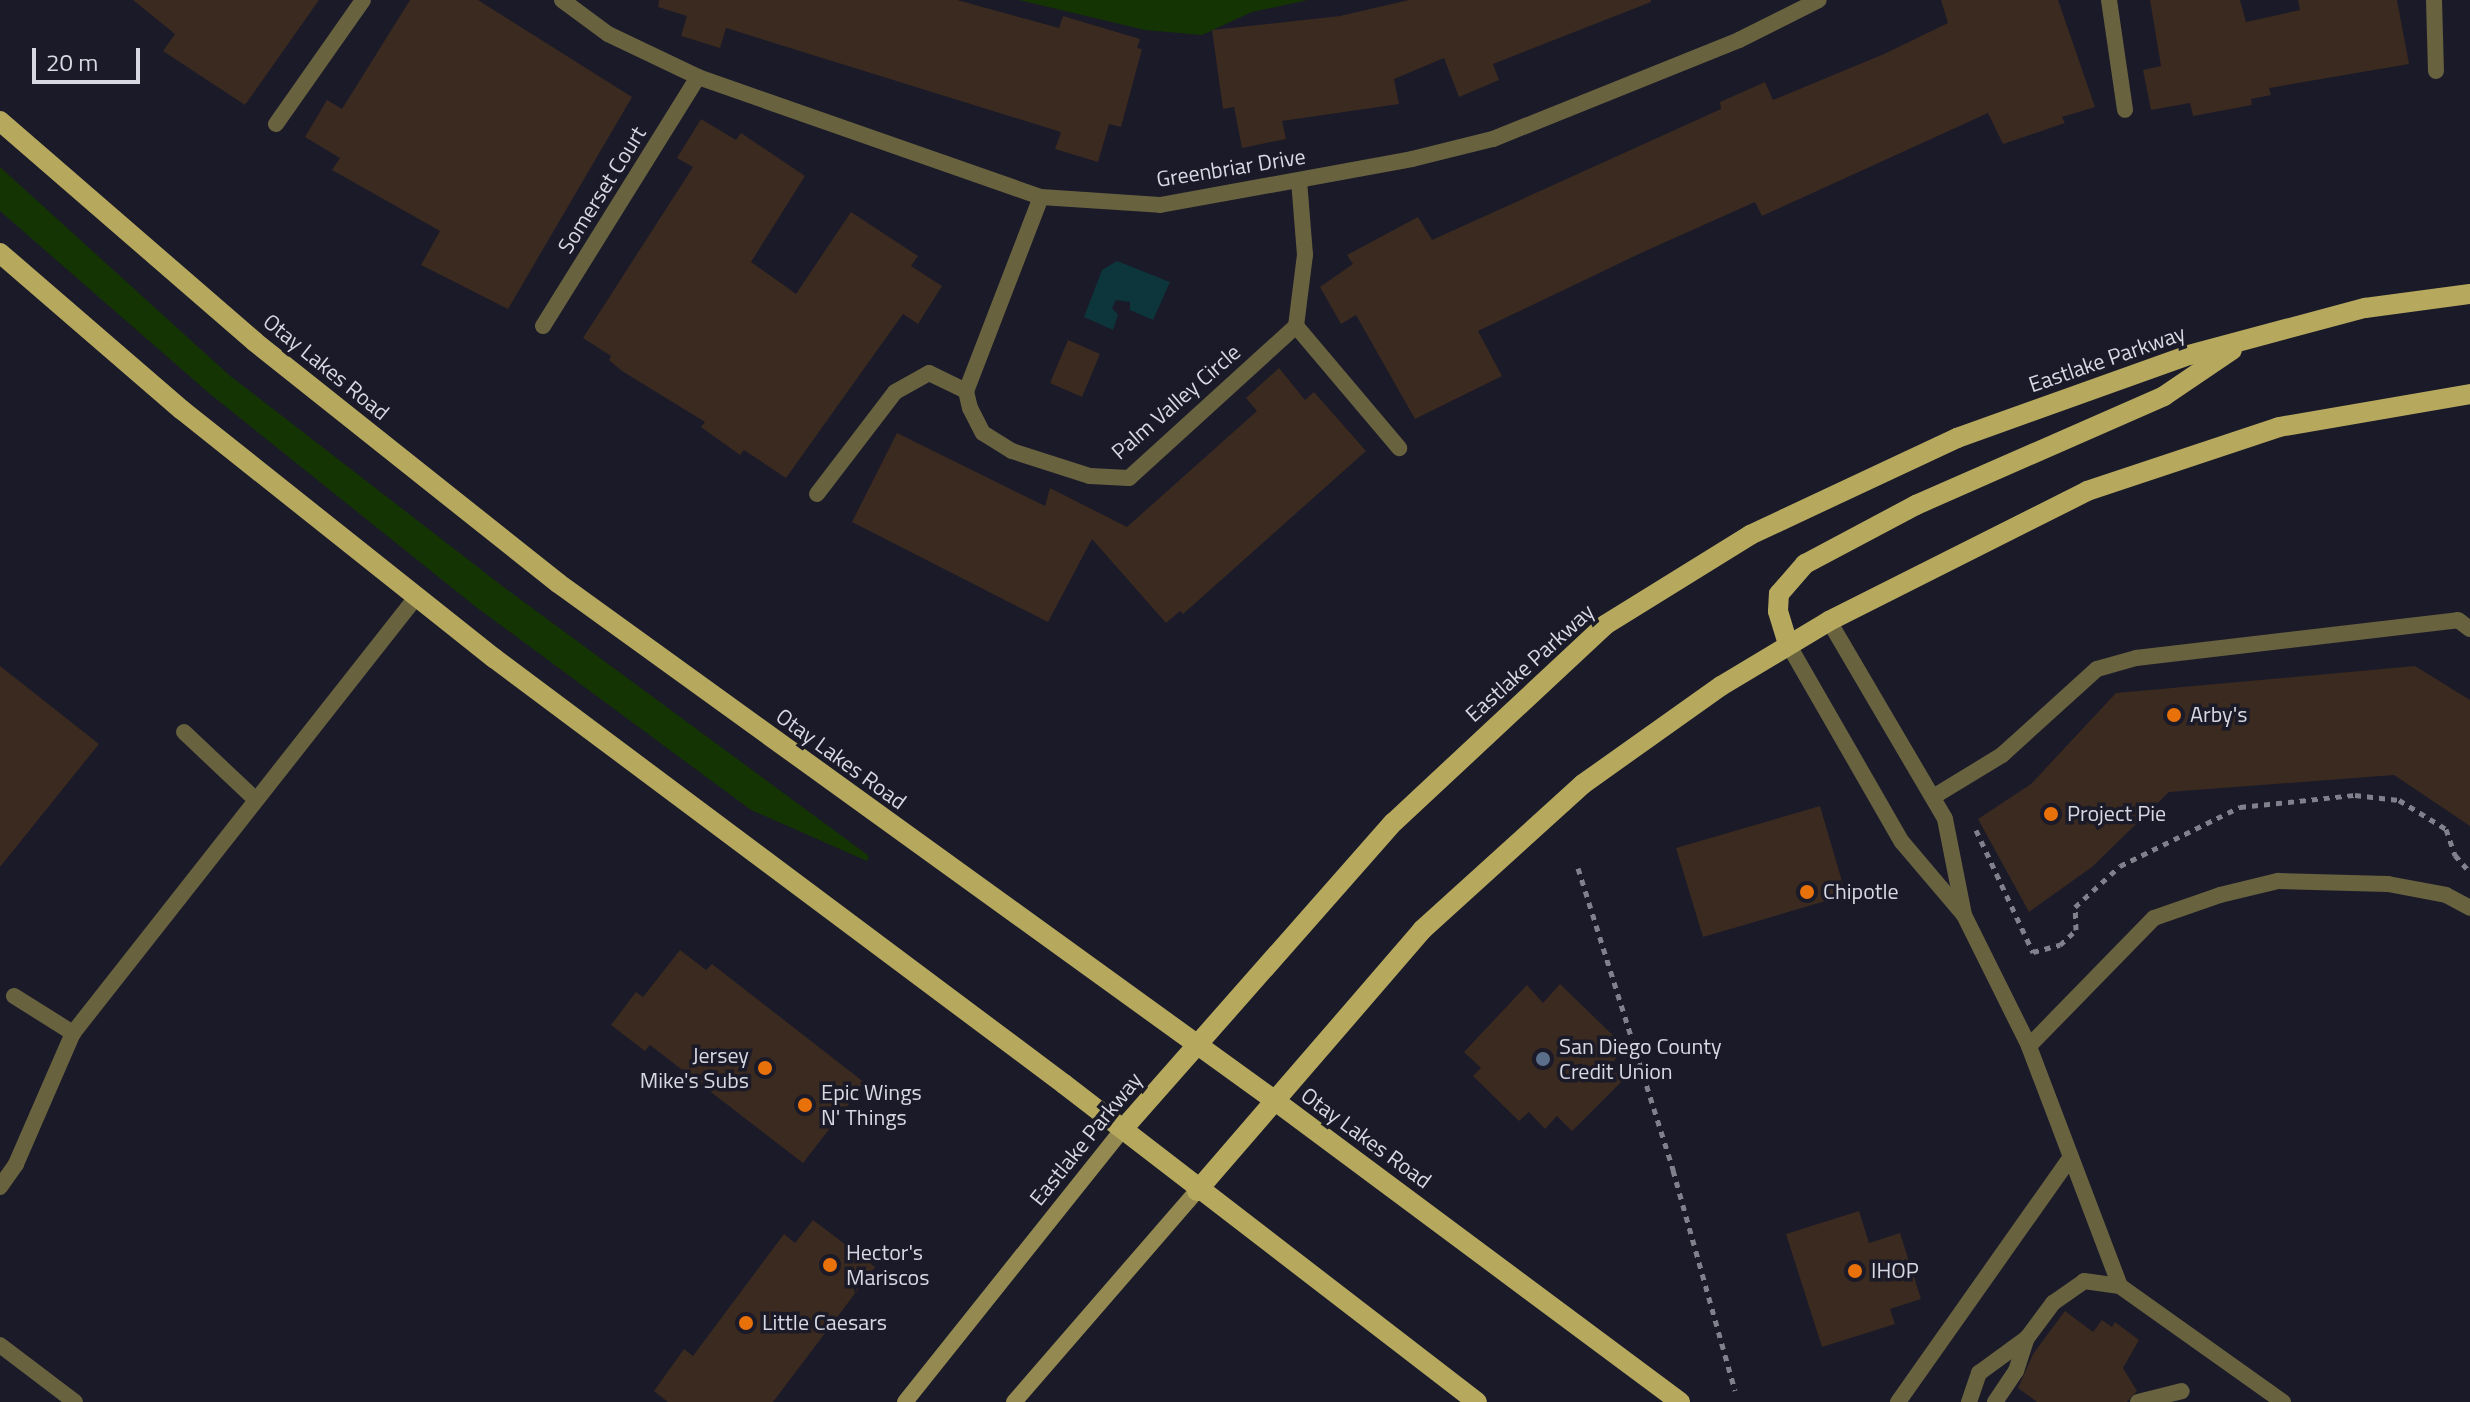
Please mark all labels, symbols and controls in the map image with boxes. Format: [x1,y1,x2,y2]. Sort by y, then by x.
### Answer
scale bar [36,32,144,82]
text: 20 m [46,44,98,80]
street label: Somerset Court [552,122,652,258]
street label: Greenbriar Drive [1155,143,1307,193]
street label: Otay Lakes Road [258,308,394,426]
street label: Eastlake Parkway [2025,320,2189,398]
street label: Palm Valley Circle [1106,339,1246,465]
street label: Eastlake Parkway [1460,598,1600,728]
place label: Arby's [2190,702,2247,728]
street label: Otay Lakes Road [771,703,911,815]
marker: Arby's [2165,706,2183,724]
place label: Project Pie [2067,801,2166,827]
marker: Project Pie [2042,805,2060,823]
place label: Chipotle [1823,879,1899,905]
marker: Chipotle [1798,883,1816,901]
place label: San Diego County Credit Union [1559,1033,1722,1084]
place label: Jersey Mike's Subs [640,1042,749,1094]
marker: San Diego County Credit Union [1534,1050,1552,1068]
marker: Jersey Mike's Subs [756,1059,774,1077]
street label: Eastlake Parkway [1024,1067,1148,1211]
place label: Epic Wings N' Things [821,1079,922,1130]
street label: Otay Lakes Road [1296,1082,1436,1194]
marker: Epic Wings N' Things [796,1096,814,1114]
place label: Hector's Mariscos [846,1239,929,1290]
marker: Hector's Mariscos [821,1256,839,1274]
place label: IHOP [1871,1258,1919,1284]
marker: IHOP [1846,1262,1864,1280]
place label: Little Caesars [762,1310,887,1336]
marker: Little Caesars [737,1314,755,1332]

